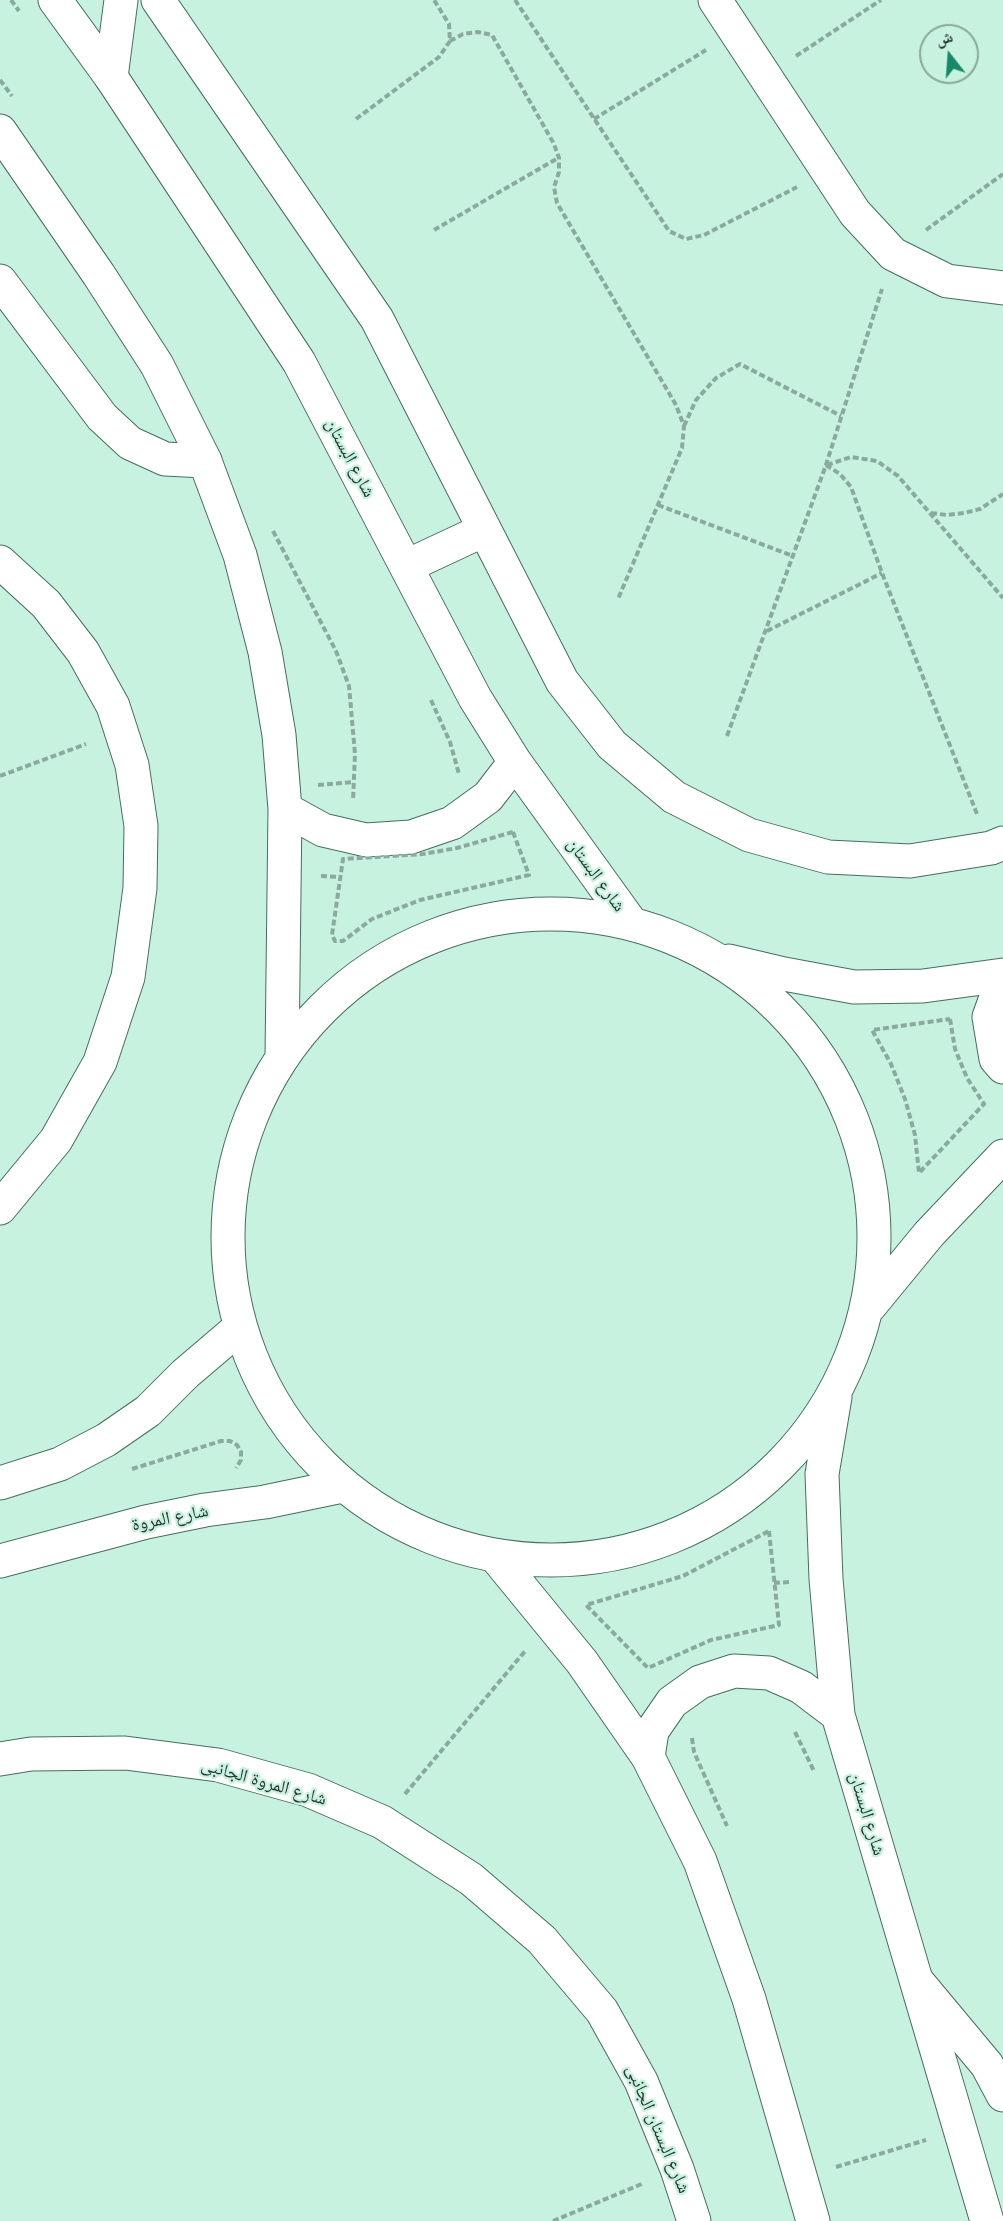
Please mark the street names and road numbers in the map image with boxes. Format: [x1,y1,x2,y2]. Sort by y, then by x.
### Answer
street label: شارع البستان [320,415,380,501]
street label: شارع البستان [562,834,630,916]
street label: شارع المروة [130,1500,210,1536]
street label: شارع المروة الجانبى [199,1754,329,1810]
street label: شارع البستان [844,1770,890,1858]
street label: شارع البستان الجانبى [621,2061,695,2197]

